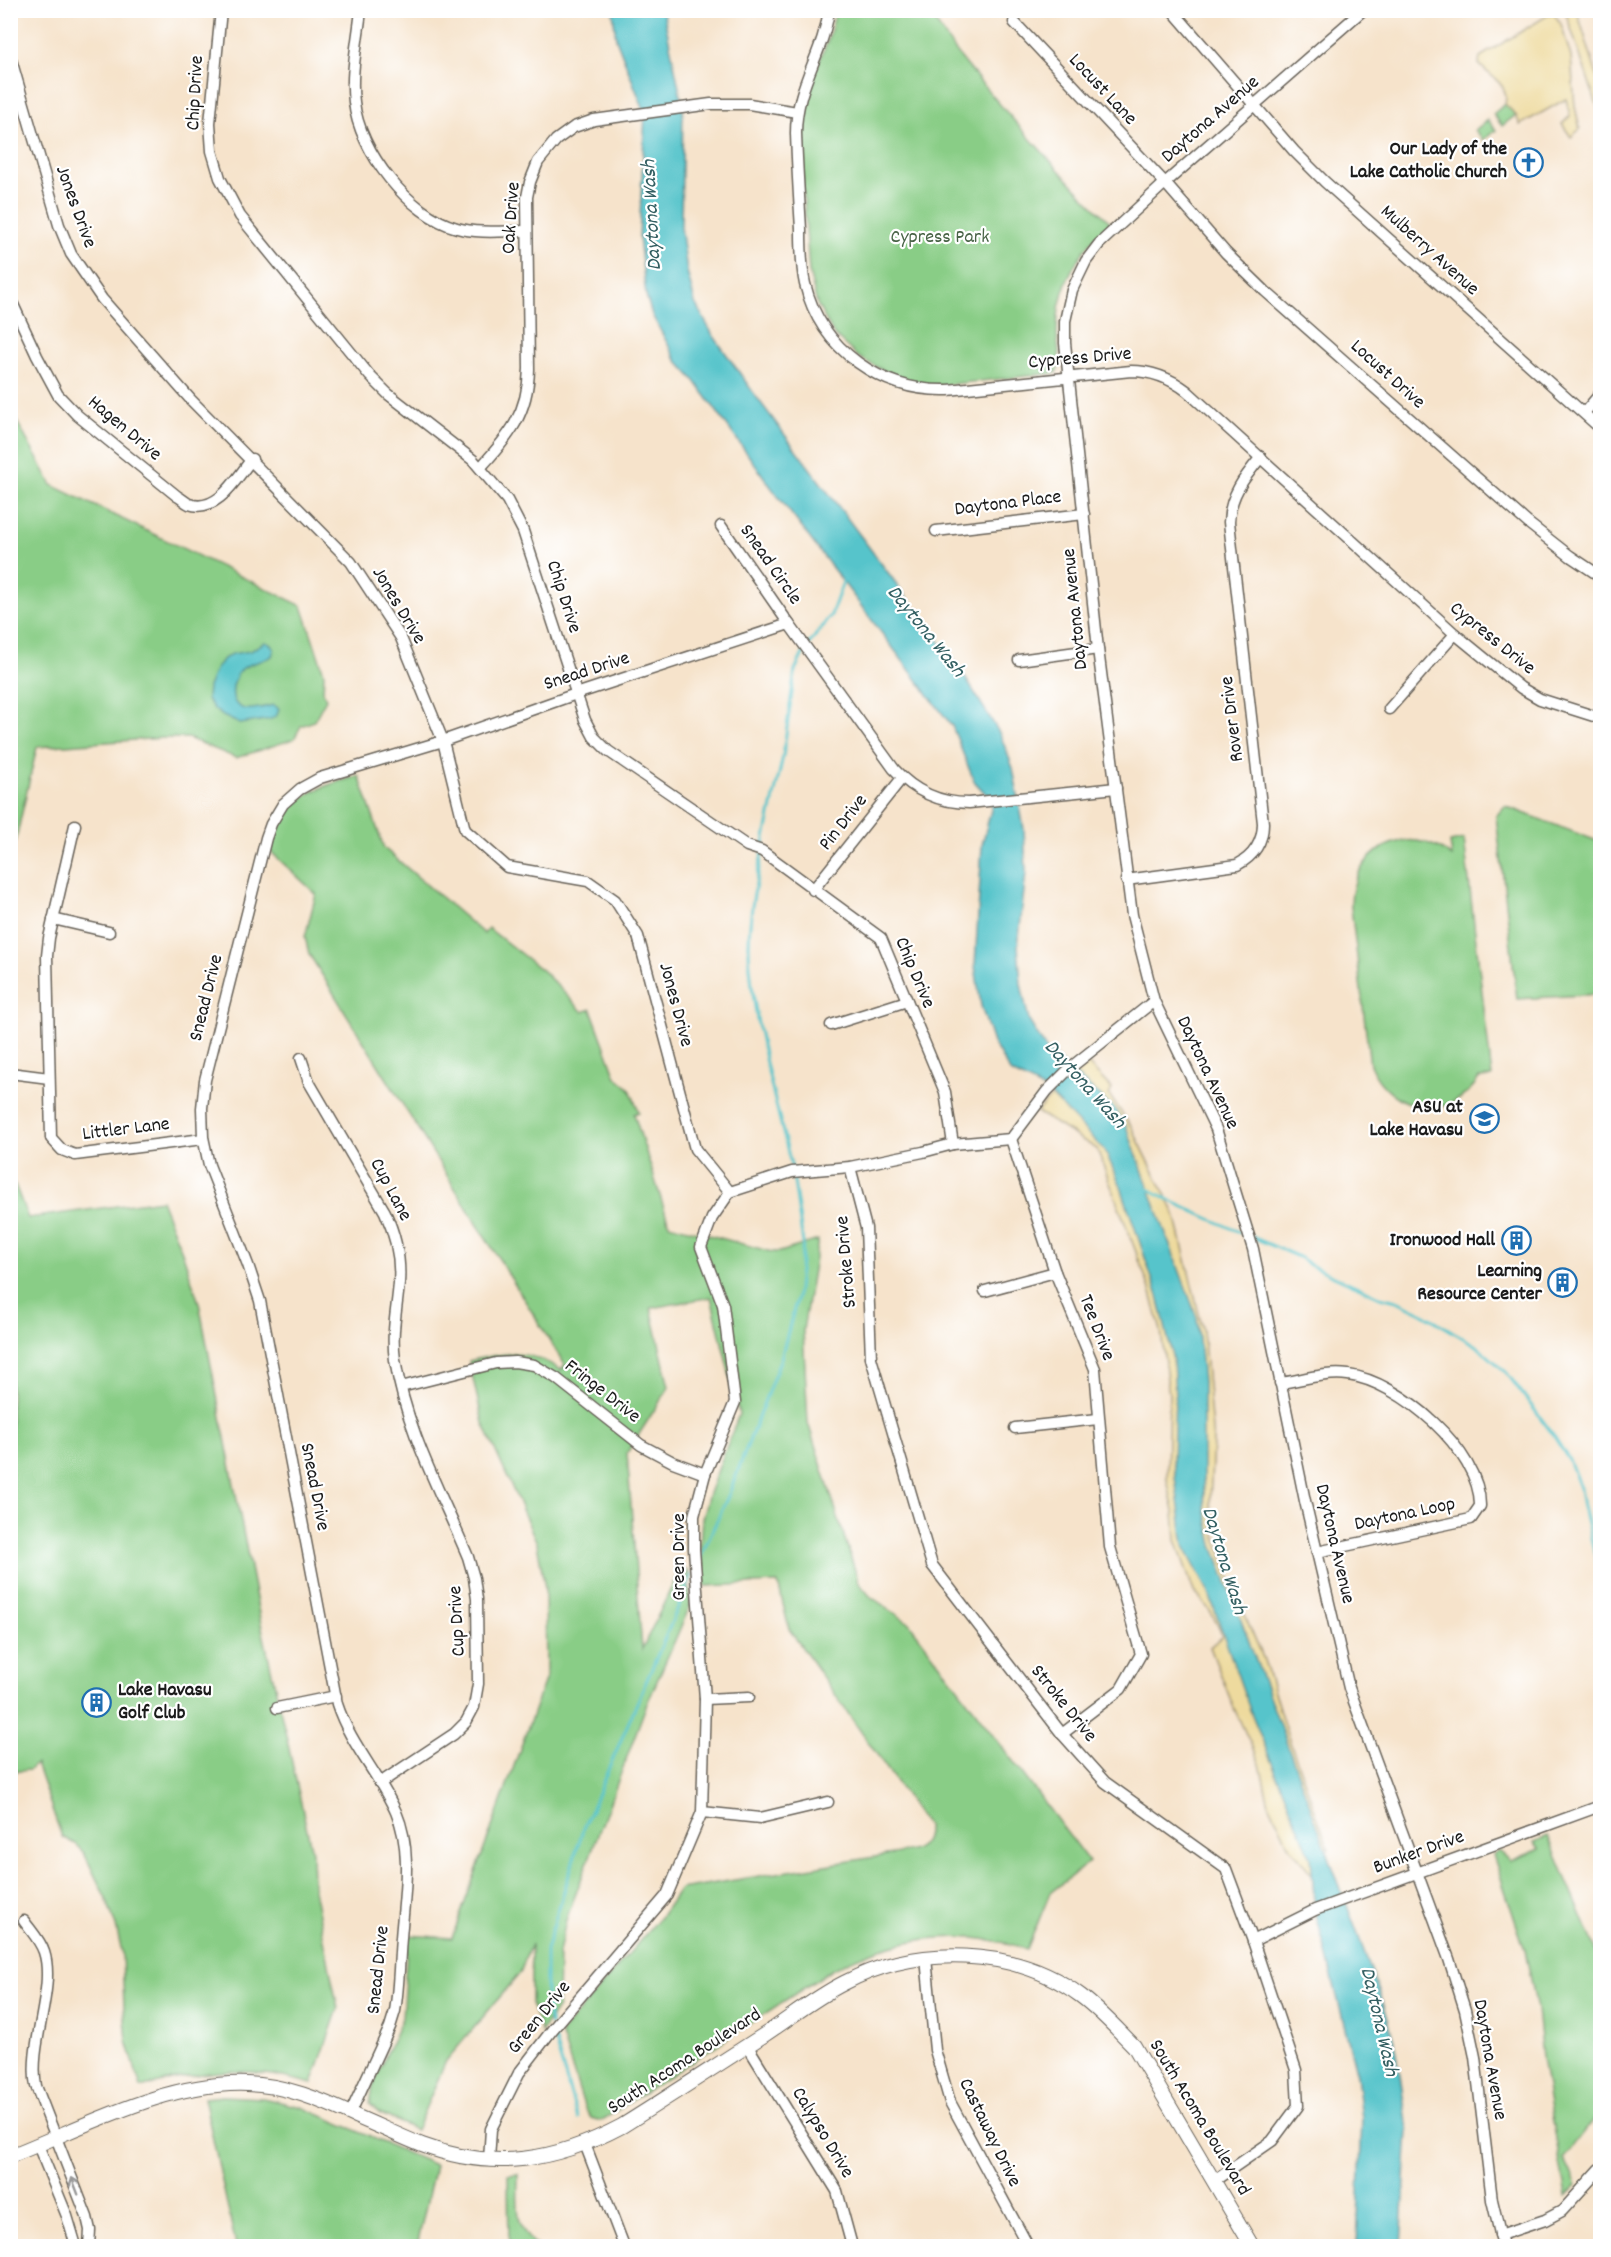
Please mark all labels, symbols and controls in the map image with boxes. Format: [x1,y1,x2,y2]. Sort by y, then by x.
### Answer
street label: Locust Lane [1061,48,1143,132]
street label: Chip Drive [180,55,212,131]
street label: Daytona Avenue [1156,69,1266,171]
place label: Our Lady of the Lake Catholic Church [1350,136,1507,187]
church icon: Our Lady of the Lake Catholic Church [1512,146,1544,178]
water label: Daytona Wash [635,157,671,271]
street label: Jones Drive [47,162,103,252]
street label: Oak Drive [496,181,528,255]
street label: Mulberry Avenue [1373,199,1485,303]
park label: Cypress Park [891,224,989,252]
street label: Locust Drive [1343,334,1431,417]
street label: Cypress Drive [1027,341,1133,377]
street label: Hagen Drive [81,389,167,469]
street label: Daytona Place [953,484,1063,524]
street label: Snead Circle [732,519,808,611]
street label: Daytona Avenue [1056,547,1096,671]
street label: Chip Drive [538,557,588,637]
street label: Jones Drive [364,562,432,650]
water label: Daytona Wash [878,579,972,686]
street label: Cypress Drive [1443,596,1541,683]
street label: Snead Drive [540,645,634,699]
street label: Rover Drive [1214,674,1252,764]
street label: Pin Drive [813,789,875,857]
street label: Chip Drive [886,933,942,1013]
street label: Snead Drive [183,951,231,1044]
street label: Jones Drive [650,960,700,1050]
street label: Daytona Avenue [1169,1012,1246,1134]
water label: Daytona Wash [1036,1034,1133,1137]
place label: ASU at Lake Havasu [1369,1094,1464,1145]
school or university icon: ASU at Lake Havasu [1468,1103,1500,1135]
street label: Littler Lane [81,1111,171,1149]
street label: Cup Lane [362,1153,418,1227]
street label: Stroke Drive [829,1214,865,1309]
building icon: Ironwood Hall [1500,1225,1532,1257]
place label: Ironwood Hall [1389,1227,1495,1255]
place label: Learning Resource Center [1417,1258,1543,1309]
building icon: Learning Resource Center [1547,1267,1579,1299]
street label: Tee Drive [1071,1291,1121,1365]
street label: Fringe Drive [558,1353,646,1431]
street label: Snead Drive [292,1441,336,1533]
street label: Daytona Avenue [1307,1481,1361,1607]
street label: Daytona Loop [1352,1491,1458,1539]
water label: Daytona Wash [1192,1504,1254,1620]
street label: Green Drive [666,1513,694,1601]
street label: Cup Drive [442,1585,474,1657]
street label: Stroke Drive [1023,1659,1103,1749]
place label: Lake Havasu Golf Club [118,1677,212,1728]
building icon: Lake Havasu Golf Club [81,1687,113,1719]
street label: Bunker Drive [1370,1824,1469,1882]
street label: Snead Drive [360,1924,398,2016]
water label: Daytona Wash [1351,1965,1405,2081]
street label: Green Drive [502,1975,579,2061]
street label: Daytona Avenue [1465,1997,1513,2123]
street label: South Acoma Boulevard [603,2002,767,2122]
street label: South Acoma Boulevard [1141,2034,1257,2202]
street label: Castaway Drive [951,2074,1028,2192]
street label: Calypso Drive [784,2082,860,2184]
one-way arrow [69,2177,80,2196]

